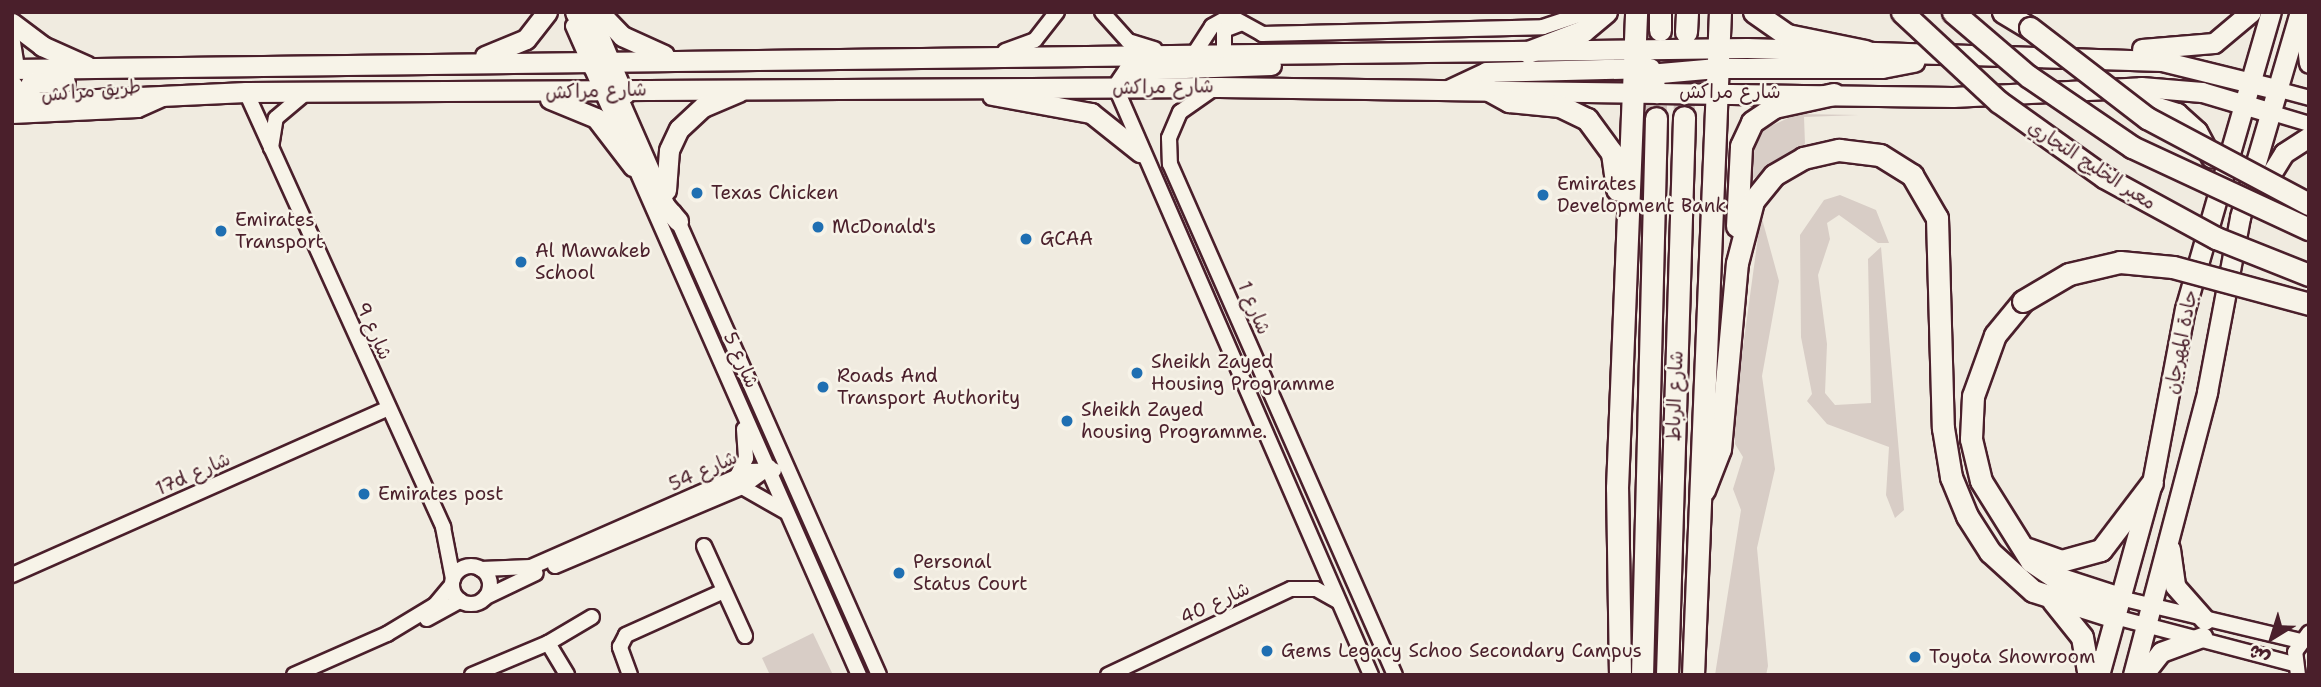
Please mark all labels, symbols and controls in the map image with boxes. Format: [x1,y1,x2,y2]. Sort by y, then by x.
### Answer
street label: طريق مراكش [40,75,142,107]
street label: شارع مراكش [1112,75,1214,99]
street label: شارع مراكش [545,78,647,104]
street label: شارع مراكش [1679,81,1781,103]
street label: معبر الخليج التجاري [2024,115,2160,215]
place label: Emirates Development Bank [1557,173,1726,217]
place label: Texas Chicken [711,182,838,204]
marker: Texas Chicken [689,185,705,201]
marker: Emirates Development Bank [1535,187,1551,203]
place label: Emirates Transport [235,209,324,253]
place label: McDonald's [832,216,936,238]
marker: McDonald's [810,219,826,235]
marker: Emirates Transport [213,223,229,239]
place label: GCAA [1040,228,1093,250]
marker: GCAA [1018,231,1034,247]
place label: Al Mawakeb School [535,240,651,284]
marker: Al Mawakeb School [513,254,529,270]
street label: شارع 1 [1233,278,1275,338]
street label: جادة المهرجان [2160,288,2202,396]
street label: شارع 9 [351,299,397,363]
street label: شارع 5 [719,328,763,392]
street label: شارع الرباط [1662,350,1688,442]
place label: Sheikh Zayed Housing Programme [1151,351,1335,395]
place label: Roads And Transport Authority [837,365,1020,409]
marker: Sheikh Zayed Housing Programme [1129,365,1145,381]
marker: Roads And Transport Authority [815,379,831,395]
place label: Sheikh Zayed housing Programme. [1081,399,1267,443]
marker: Sheikh Zayed housing Programme. [1059,413,1075,429]
street label: شارع 54 [665,446,741,496]
street label: 17d شارع [152,447,234,501]
place label: Emirates post [378,483,503,505]
marker: Emirates post [356,486,372,502]
place label: Personal Status Court [913,551,1028,595]
marker: Personal Status Court [891,565,907,581]
street label: شارع 40 [1177,577,1253,629]
north arrow [2237,603,2307,673]
text: ش [2243,639,2275,671]
place label: Gems Legacy Schoo Secondary Campus [1281,640,1642,662]
marker: Gems Legacy Schoo Secondary Campus [1259,643,1275,659]
place label: Toyota Showroom [1929,646,2095,668]
marker: Toyota Showroom [1907,649,1923,665]

